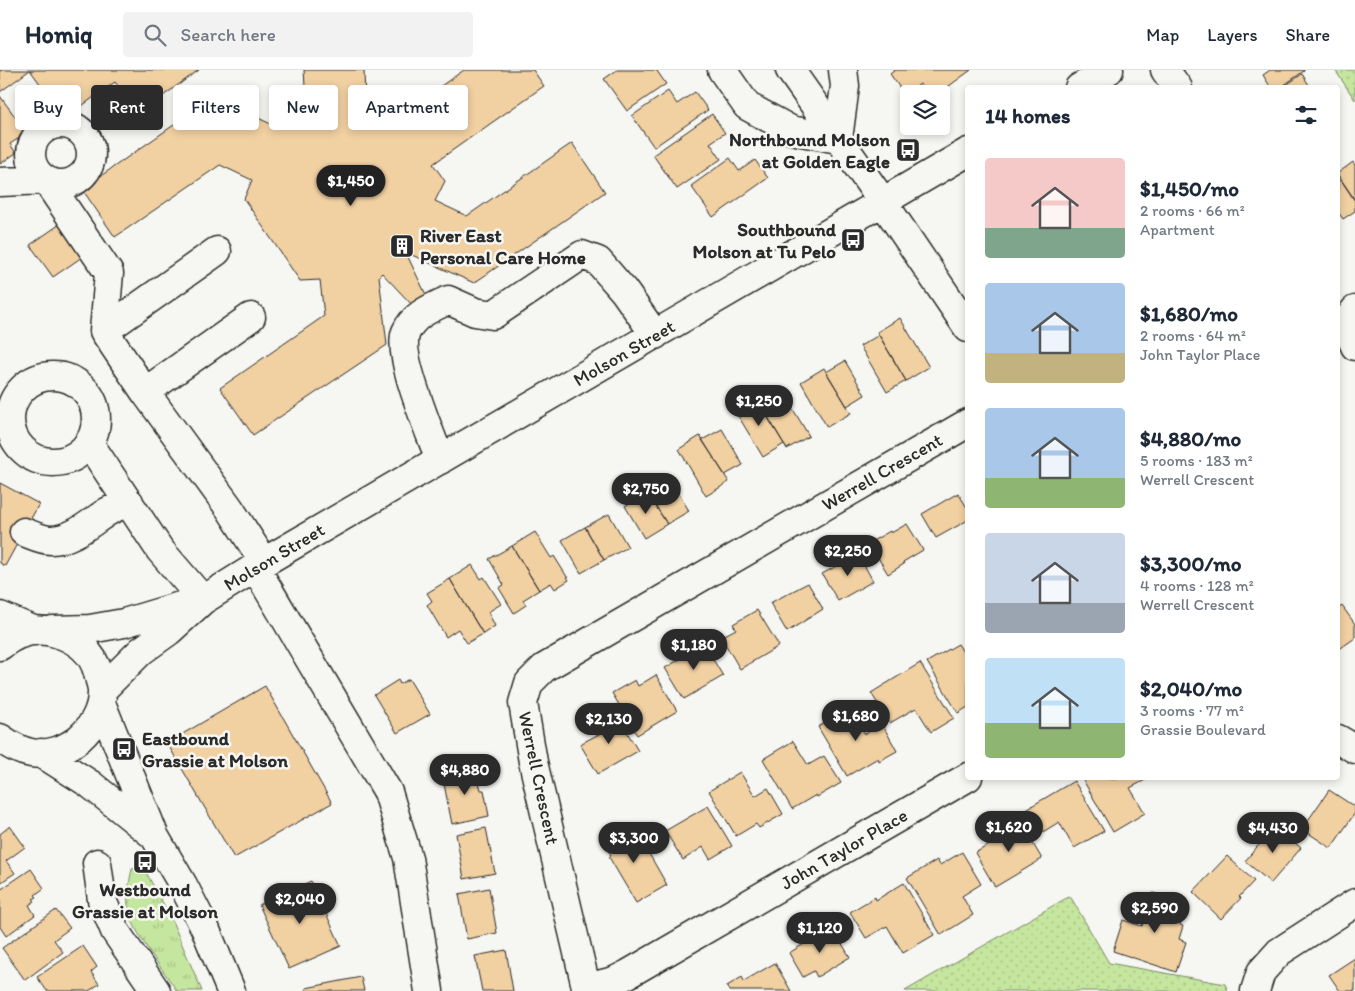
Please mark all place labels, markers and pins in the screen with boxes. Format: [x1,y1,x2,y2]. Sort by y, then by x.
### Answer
place label: Northbound Molson at Golden Eagle [729,128,890,173]
bus stop icon: Northbound Molson at Golden Eagle [895,137,921,163]
pin: $1,450 [310,164,392,207]
place label: Southbound Molson at Tu Pelo [693,218,837,263]
place label: River East Personal Care Home [420,224,586,269]
bus stop icon: Southbound Molson at Tu Pelo [840,227,866,253]
building icon: River East Personal Care Home [389,233,415,259]
pin: $1,250 [718,384,800,427]
pin: $2,750 [605,472,687,515]
pin: $2,250 [807,534,889,577]
pin: $1,180 [653,628,735,671]
pin: $1,680 [815,700,897,742]
pin: $2,130 [568,702,650,745]
place label: Eastbound Grassie at Molson [142,727,288,772]
bus stop icon: Eastbound Grassie at Molson [111,736,137,762]
pin: $4,880 [424,754,506,796]
pin: $1,620 [968,810,1050,853]
pin: $4,430 [1232,812,1314,854]
pin: $3,300 [593,822,675,864]
bus stop icon: Westbound Grassie at Molson [132,849,158,875]
place label: Westbound Grassie at Molson [72,878,218,923]
pin: $2,040 [259,882,341,925]
pin: $2,590 [1114,892,1196,934]
pin: $1,120 [779,912,861,954]

